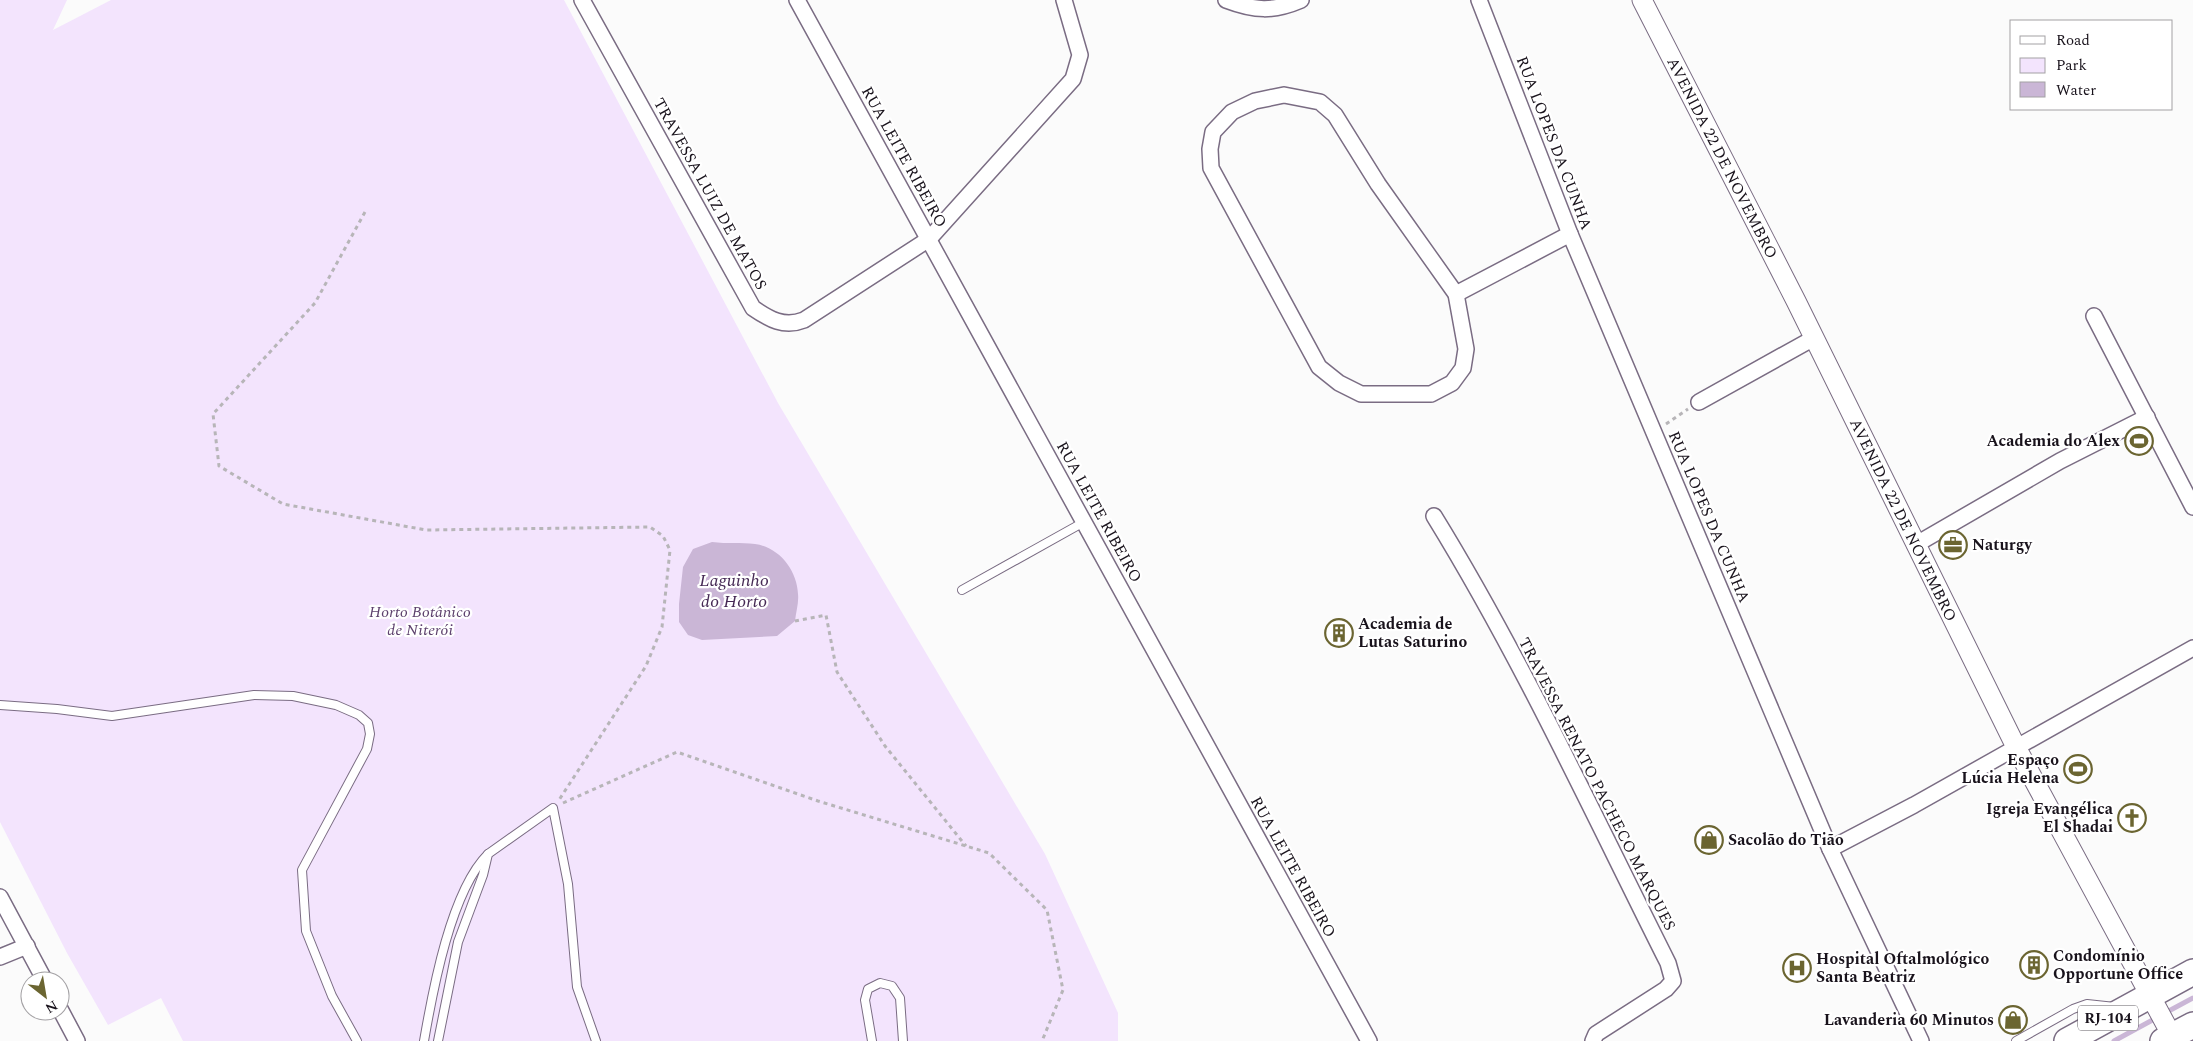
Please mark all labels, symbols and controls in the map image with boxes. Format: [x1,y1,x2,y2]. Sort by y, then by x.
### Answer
legend [2010,20,2173,110]
text: Road [2056,29,2090,52]
street label: RUA LOPES DA CUNHA [1510,53,1598,233]
street label: AVENIDA 22 DE NOVEMBRO [1661,53,1783,263]
text: Park [2056,54,2087,77]
text: Water [2056,79,2096,102]
street label: RUA LEITE RIBEIRO [855,82,953,232]
street label: TRAVESSA LUIZ DE MATOS [647,94,773,294]
street label: AVENIDA 22 DE NOVEMBRO [1843,414,1963,626]
sports icon: Academia do Alex [2124,426,2154,456]
street label: RUA LOPES DA CUNHA [1662,427,1756,607]
place label: Academia do Alex [1987,429,2120,453]
street label: RUA LEITE RIBEIRO [1050,437,1148,587]
office icon: Naturgy [1938,530,1968,560]
place label: Naturgy [1972,533,2033,557]
water label: Laguinho do Horto [699,567,769,615]
park label: Horto Botânico de Niterói [369,600,471,642]
place label: Academia de Lutas Saturino [1358,612,1467,654]
building icon: Academia de Lutas Saturino [1324,618,1354,648]
street label: TRAVESSA RENATO PACHECO MARQUES [1512,633,1682,935]
place label: Espaço Lúcia Helena [1961,748,2060,790]
sports icon: Espaço Lúcia Helena [2063,754,2093,784]
street label: RUA LEITE RIBEIRO [1244,792,1342,942]
place label: Igreja Evangélica El Shadai [1986,797,2114,839]
church icon: Igreja Evangélica El Shadai [2117,803,2147,833]
shop icon: Sacolão do Tião [1694,825,1724,855]
place label: Sacolão do Tião [1728,828,1844,852]
place label: Condomínio Opportune Office [2053,944,2183,986]
place label: Hospital Oftalmológico Santa Beatriz [1816,947,1989,989]
building icon: Condomínio Opportune Office [2019,950,2049,980]
hospital icon: Hospital Oftalmológico Santa Beatriz [1782,953,1812,983]
north arrow [20,971,70,1021]
text: N [41,995,62,1019]
shop icon: Lavanderia 60 Minutos [1998,1005,2028,1035]
road number: RJ-104 [2078,1006,2138,1030]
place label: Lavanderia 60 Minutos [1824,1008,1994,1032]

